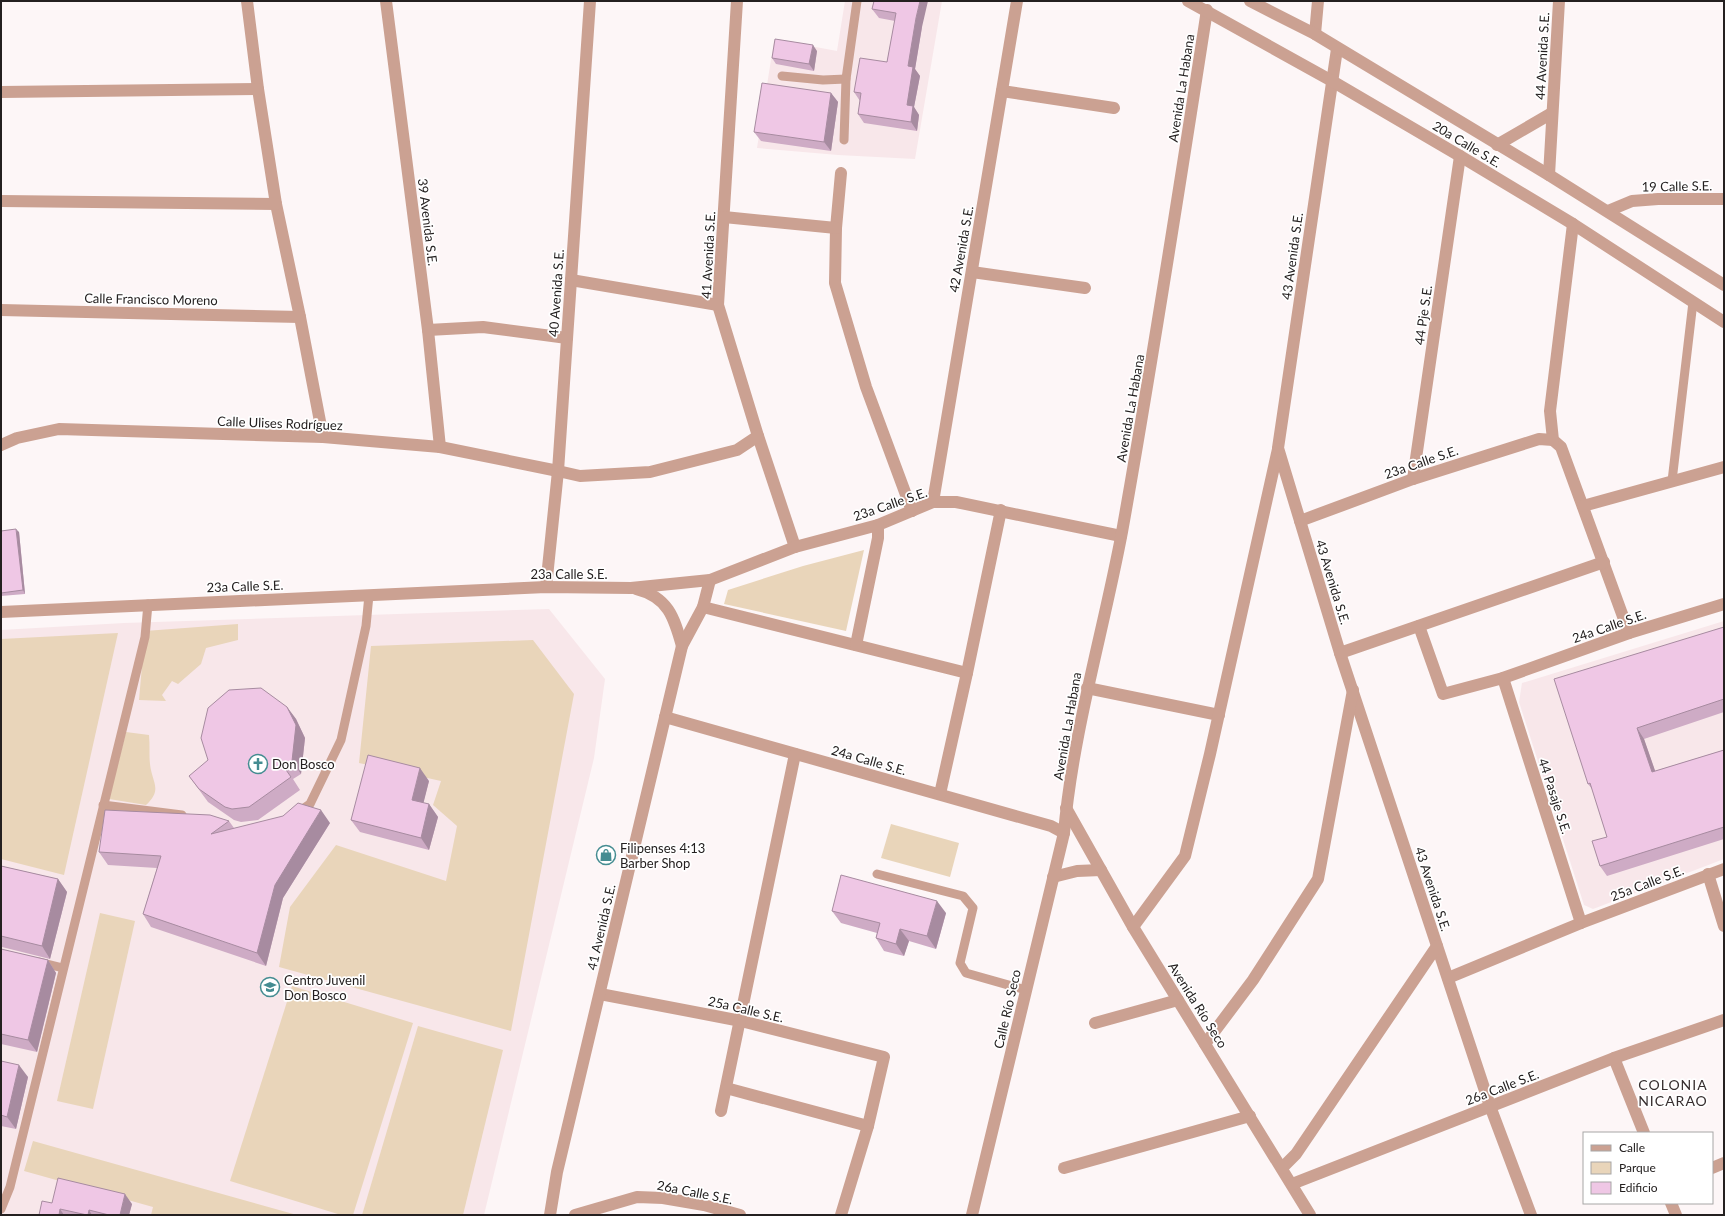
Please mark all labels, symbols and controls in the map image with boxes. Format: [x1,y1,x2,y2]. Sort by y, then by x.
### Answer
street label: 44 Avenida S.E. [1532,12,1552,100]
street label: Avenida La Habana [1165,33,1197,143]
street label: 20a Calle S.E. [1430,117,1504,171]
street label: 39 Avenida S.E. [415,177,441,267]
street label: 19 Calle S.E. [1642,177,1712,195]
street label: 42 Avenida S.E. [945,204,977,294]
street label: 41 Avenida S.E. [698,211,718,299]
street label: 43 Avenida S.E. [1278,211,1306,301]
street label: 40 Avenida S.E. [545,249,567,337]
street label: 44 Pje S.E. [1411,284,1435,346]
street label: Calle Francisco Moreno [84,290,218,308]
street label: Avenida La Habana [1113,353,1147,463]
street label: Calle Ulises Rodríguez [217,413,343,433]
street label: 23a Calle S.E. [1382,442,1460,482]
street label: 23a Calle S.E. [851,484,929,524]
street label: 43 Avenida S.E. [1313,538,1353,626]
street label: 23a Calle S.E. [530,566,608,582]
street label: 23a Calle S.E. [206,577,284,595]
street label: 24a Calle S.E. [1570,606,1648,646]
street label: Avenida La Habana [1050,671,1084,781]
street label: 24a Calle S.E. [830,742,908,778]
church icon: Don Bosco [247,753,269,775]
place label: Don Bosco [272,756,335,772]
street label: 44 Pasaje S.E. [1535,756,1575,836]
place label: Filipenses 4:13 Barber Shop [620,840,705,871]
shop icon: Filipenses 4:13 Barber Shop [595,844,617,866]
street label: 43 Avenida S.E. [1412,845,1454,933]
street label: 25a Calle S.E. [1608,862,1686,904]
street label: 41 Avenida S.E. [583,882,619,972]
street label: Avenida Río Seco [1165,959,1231,1051]
street label: Calle Río Seco [990,968,1024,1050]
place label: Centro Juvenil Don Bosco [284,972,365,1003]
school or university icon: Centro Juvenil Don Bosco [259,976,281,998]
street label: 25a Calle S.E. [707,993,785,1025]
street label: 26a Calle S.E. [1463,1066,1541,1108]
district label: COLONIA NICARAO [1638,1076,1708,1109]
legend [1583,1132,1713,1204]
text: Calle [1619,1140,1645,1155]
text: Parque [1619,1160,1656,1175]
street label: 26a Calle S.E. [656,1177,734,1207]
text: Edificio [1619,1180,1658,1195]

